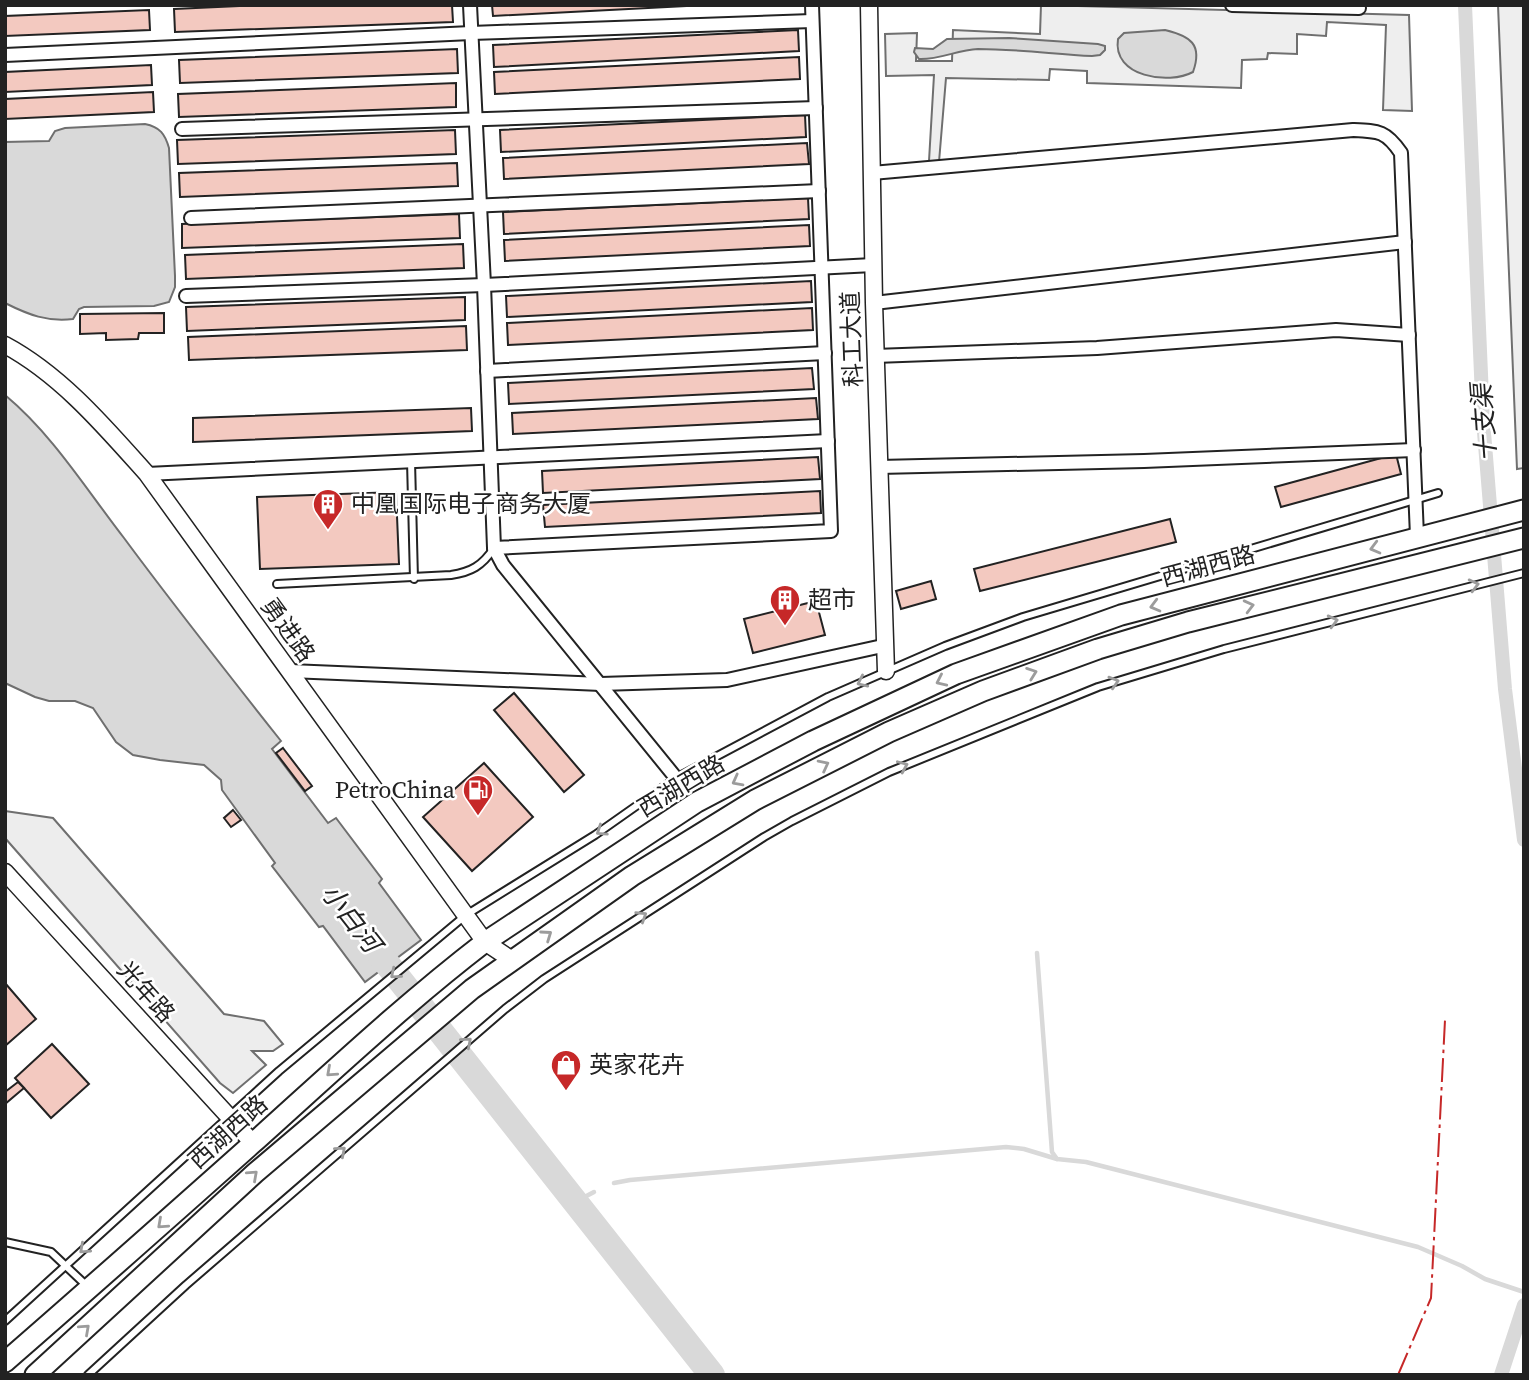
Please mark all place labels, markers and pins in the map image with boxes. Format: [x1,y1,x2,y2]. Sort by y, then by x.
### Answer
building icon: 中凰国际电子商务大厦 [311,487,345,531]
place label: 中凰国际电子商务大厦 [351,487,591,520]
building icon: 超市 [768,583,802,627]
place label: 超市 [808,583,856,616]
place label: PetroChina [335,773,456,806]
fuel station icon: PetroChina [461,773,495,817]
shop icon: 英家花卉 [549,1048,583,1092]
place label: 英家花卉 [589,1048,685,1081]

